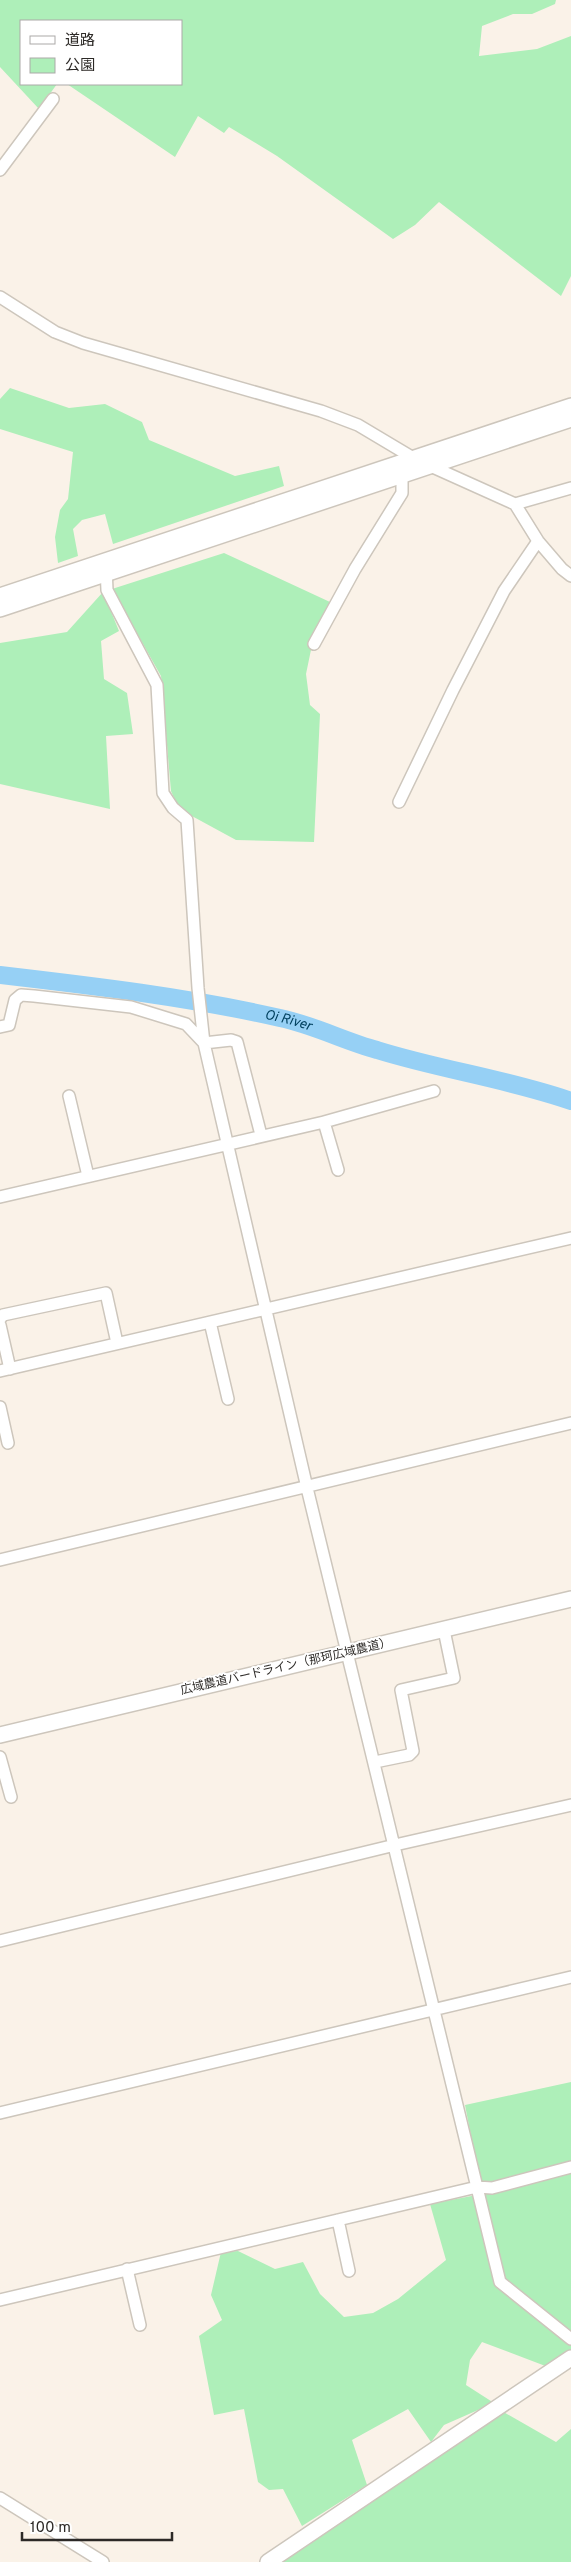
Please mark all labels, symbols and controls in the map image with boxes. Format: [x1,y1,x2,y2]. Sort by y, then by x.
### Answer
legend [20,20,182,85]
text: 道路 [65,32,95,51]
text: 公園 [65,57,95,76]
water label: Oi River [263,1006,316,1035]
street label: 広域農道バードライン（那珂広域農道） [179,1635,393,1699]
scale bar [22,2510,172,2542]
text: 100 m [30,2519,71,2538]

